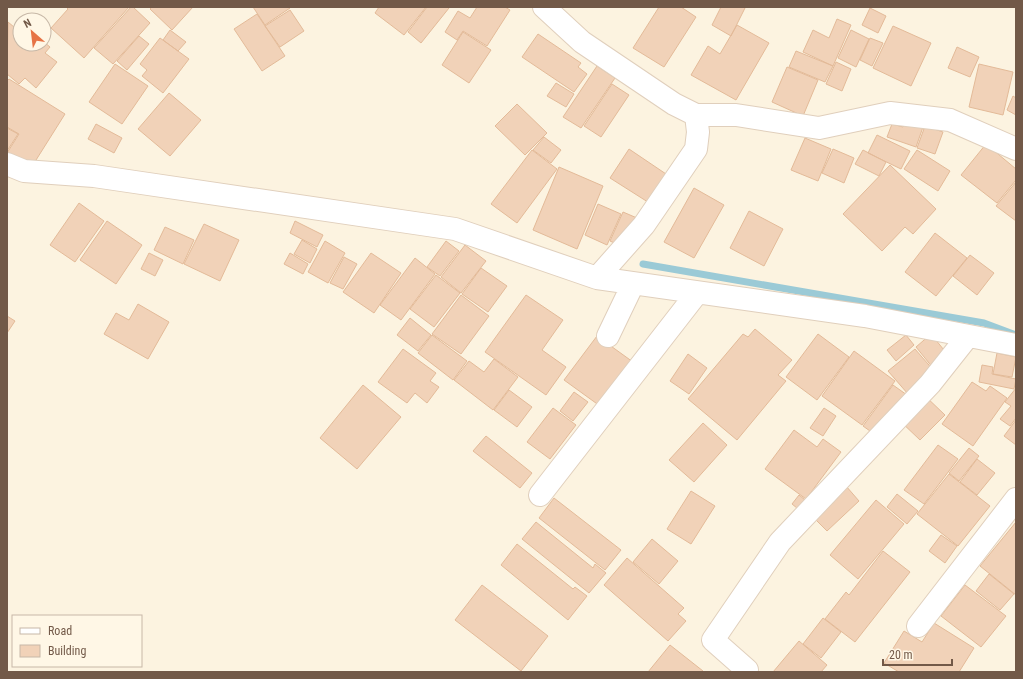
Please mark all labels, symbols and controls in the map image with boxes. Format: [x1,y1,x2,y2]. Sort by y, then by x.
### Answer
north arrow [12,12,52,52]
text: N [22,16,34,31]
legend [12,615,142,667]
text: Road [48,624,72,638]
scale bar [883,641,952,667]
text: Building [48,644,86,658]
text: 20 m [889,648,913,662]

